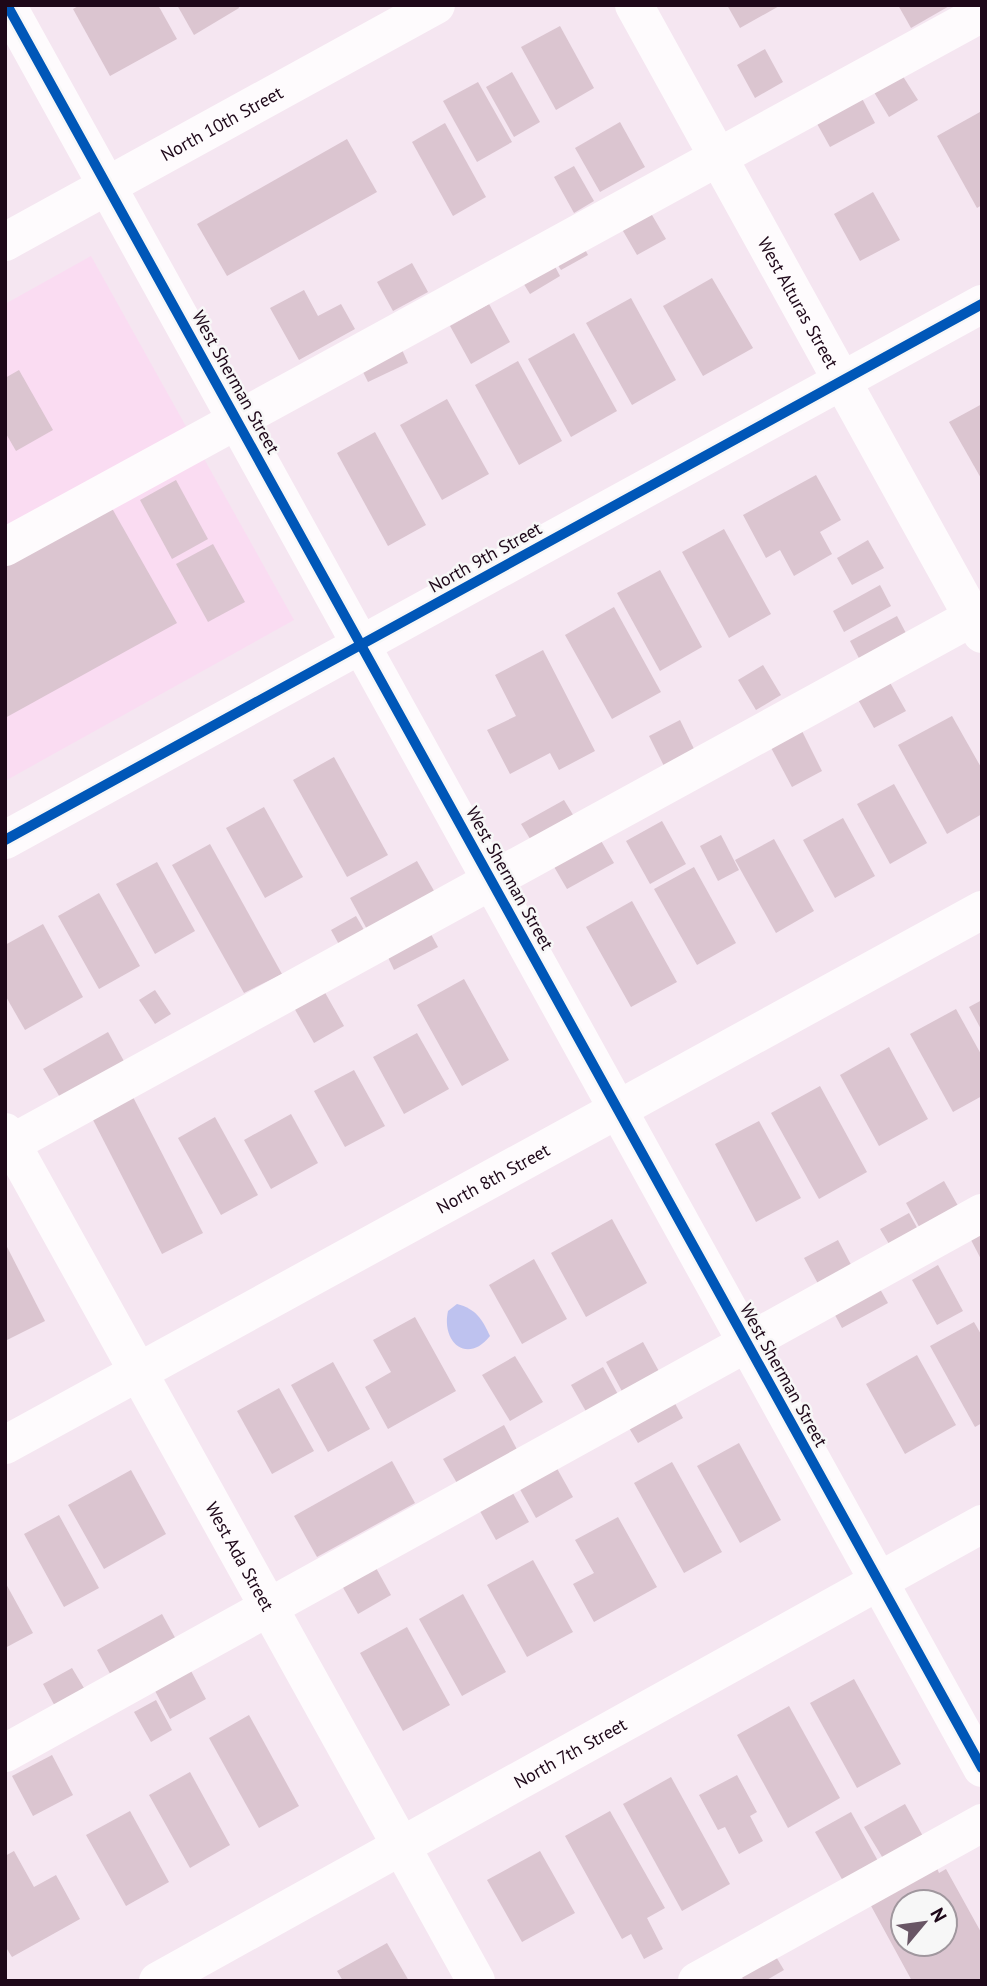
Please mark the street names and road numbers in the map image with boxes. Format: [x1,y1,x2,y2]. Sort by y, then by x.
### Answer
street label: North 10th Street [156,80,286,166]
street label: West Alturas Street [753,233,844,372]
street label: West Sherman Street [187,306,285,458]
street label: North 9th Street [424,516,546,598]
street label: West Sherman Street [461,802,559,954]
street label: North 8th Street [432,1138,553,1218]
street label: West Sherman Street [735,1299,833,1451]
street label: West Ada Street [201,1498,280,1615]
street label: North 7th Street [509,1712,630,1793]

